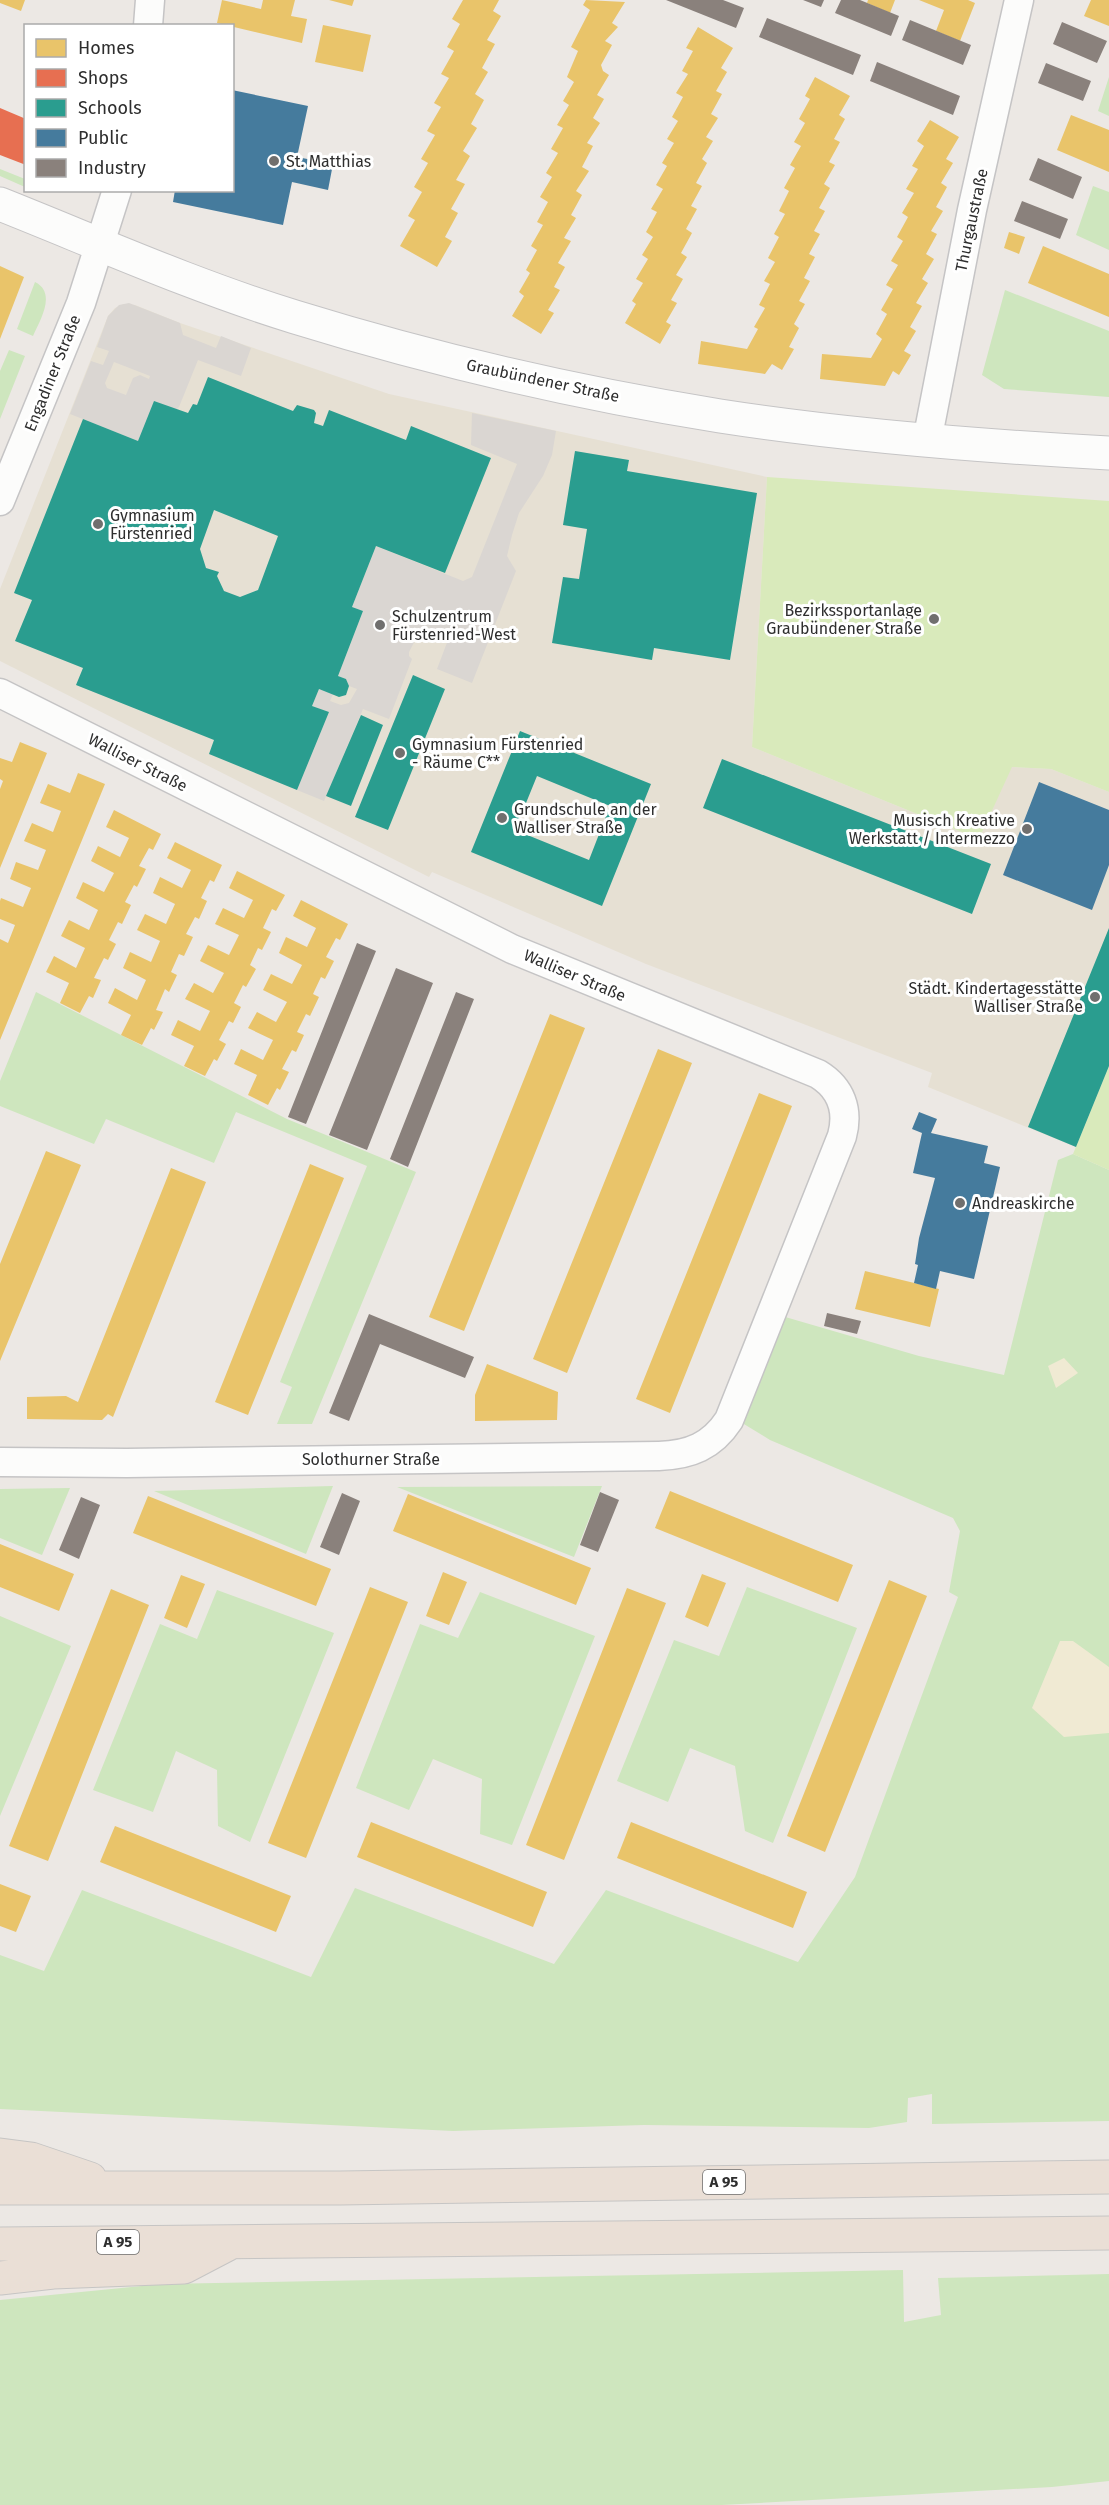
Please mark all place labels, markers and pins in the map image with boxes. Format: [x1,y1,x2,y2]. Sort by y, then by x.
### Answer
place label: St. Matthias [286,152,371,171]
marker: St. Matthias [267,154,281,168]
place label: Gymnasium Fürstenried [110,506,195,543]
marker: Gymnasium Fürstenried [91,517,105,531]
place label: Bezirkssportanlage Graubündener Straße [766,601,922,638]
place label: Schulzentrum Fürstenried-West [392,607,516,644]
marker: Bezirkssportanlage Graubündener Straße [927,612,941,626]
marker: Schulzentrum Fürstenried-West [373,618,387,632]
place label: Gymnasium Fürstenried - Räume C** [412,735,583,772]
marker: Gymnasium Fürstenried - Räume C** [393,746,407,760]
place label: Grundschule an der Walliser Straße [514,800,658,837]
marker: Grundschule an der Walliser Straße [495,811,509,825]
place label: Musisch Kreative Werkstatt / Intermezzo [849,811,1015,848]
marker: Musisch Kreative Werkstatt / Intermezzo [1020,822,1034,836]
place label: Städt. Kindertagesstätte Walliser Straße [908,979,1083,1016]
marker: Städt. Kindertagesstätte Walliser Straße [1088,990,1102,1004]
place label: Andreaskirche [972,1194,1075,1213]
marker: Andreaskirche [953,1196,967,1210]

